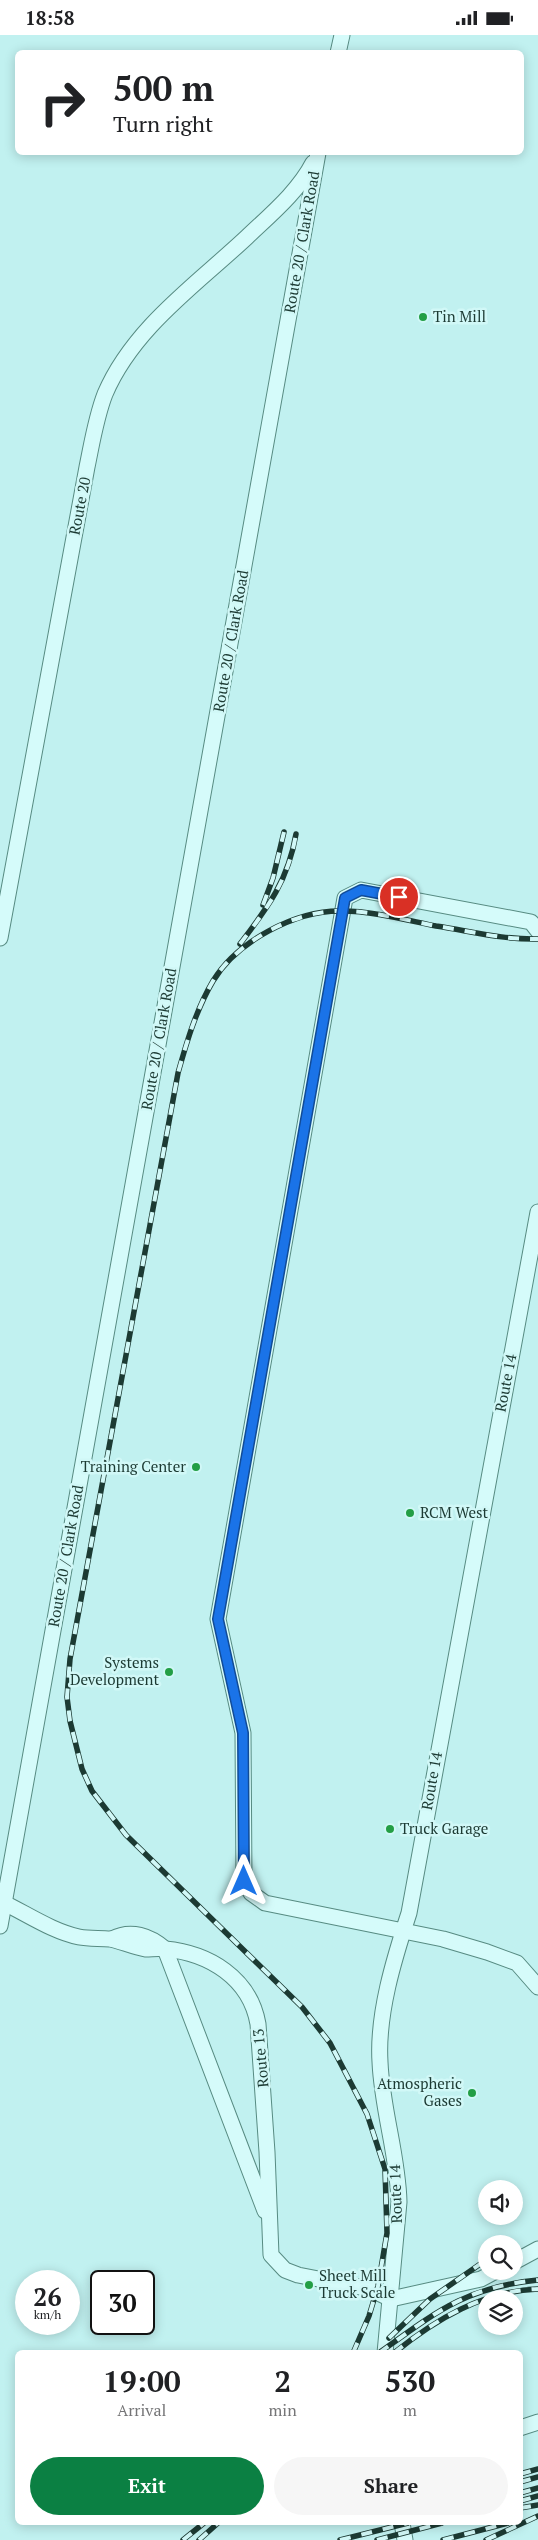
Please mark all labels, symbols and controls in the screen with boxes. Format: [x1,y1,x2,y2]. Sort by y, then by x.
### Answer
text: 18:58 [25,5,74,30]
text: 500 m [113,65,214,111]
icon: right [30,70,95,135]
text: Turn right [113,109,213,138]
street label: Route 20 / Clark Road [279,169,323,314]
place label: Tin Mill [433,306,486,326]
marker: Tin Mill [417,311,429,323]
street label: Route 20 [64,475,94,537]
street label: Route 20 / Clark Road [208,568,252,713]
pin [378,876,420,918]
icon: arrive [385,883,413,911]
street label: Route 20 / Clark Road [136,966,180,1111]
street label: Route 14 [490,1352,520,1414]
place label: Training Center [81,1456,186,1476]
marker: Training Center [190,1461,202,1473]
street label: Route 20 / Clark Road [43,1483,87,1628]
place label: RCM West [420,1502,488,1522]
marker: RCM West [404,1507,416,1519]
place label: Systems Development [70,1652,159,1689]
marker: Systems Development [163,1666,175,1678]
street label: Route 14 [416,1750,446,1812]
place label: Truck Garage [400,1818,488,1838]
marker: Truck Garage [384,1823,396,1835]
position arrow [217,1854,269,1906]
street label: Route 13 [247,2028,273,2088]
place label: Atmospheric Gases [377,2073,462,2110]
marker: Atmospheric Gases [466,2087,478,2099]
street label: Route 14 [384,2164,406,2224]
map controls [478,2180,523,2335]
button: sound [478,2180,523,2225]
button: search [478,2235,523,2280]
place label: Sheet Mill Truck Scale [319,2265,395,2302]
speed limit sign: 30 [90,2270,155,2335]
marker: Sheet Mill Truck Scale [303,2279,315,2291]
text: 26 [33,2280,62,2313]
button: layers [478,2290,523,2335]
text: km/h [34,2307,61,2322]
text: 19:00 [103,2361,181,2401]
text: 2 [274,2361,291,2401]
text: 530 [384,2361,435,2401]
text: Arrival [117,2399,166,2421]
text: min [269,2399,297,2421]
text: m [403,2399,417,2421]
button: Exit [30,2457,264,2515]
button: Share [274,2457,508,2515]

